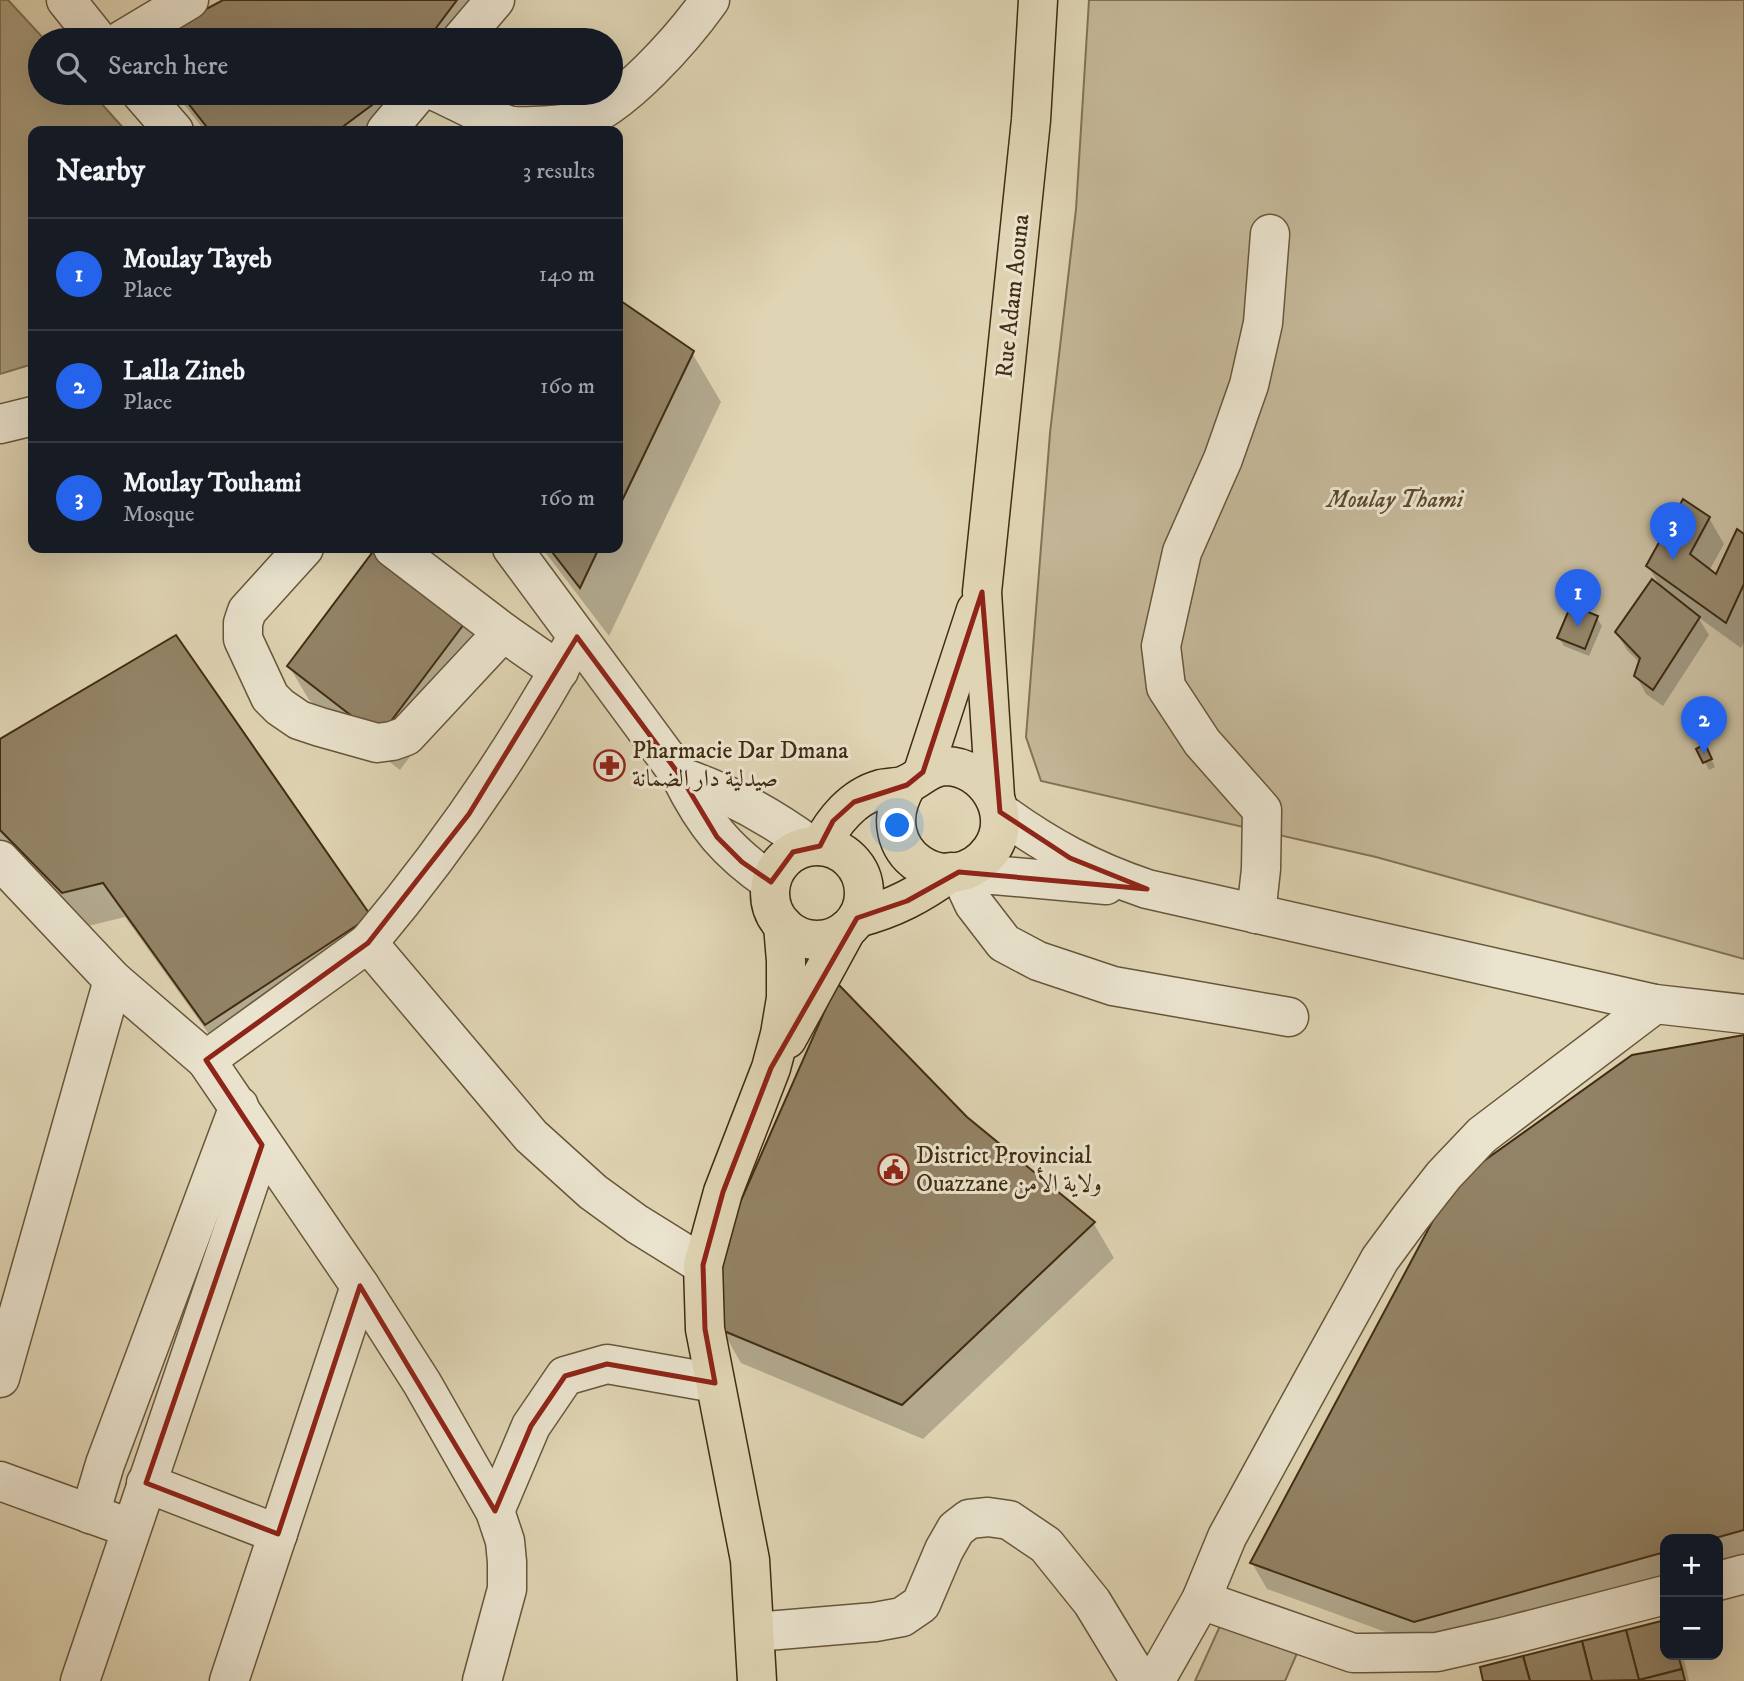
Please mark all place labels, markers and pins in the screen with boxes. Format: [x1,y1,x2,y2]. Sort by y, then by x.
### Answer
pin: 3 [1650,502,1696,560]
pin: 1 [1555,569,1601,627]
pin: 2 [1681,696,1727,754]
place label: Pharmacie Dar Dmana صيدلية دار الضمانة [632,736,849,794]
pharmacy icon: Pharmacie Dar Dmana صيدلية دار الضمانة [592,748,626,782]
place label: District Provincial Ouazzane ولاية الأمن [916,1141,1102,1199]
public building icon: District Provincial Ouazzane ولاية الأمن [876,1153,910,1187]

